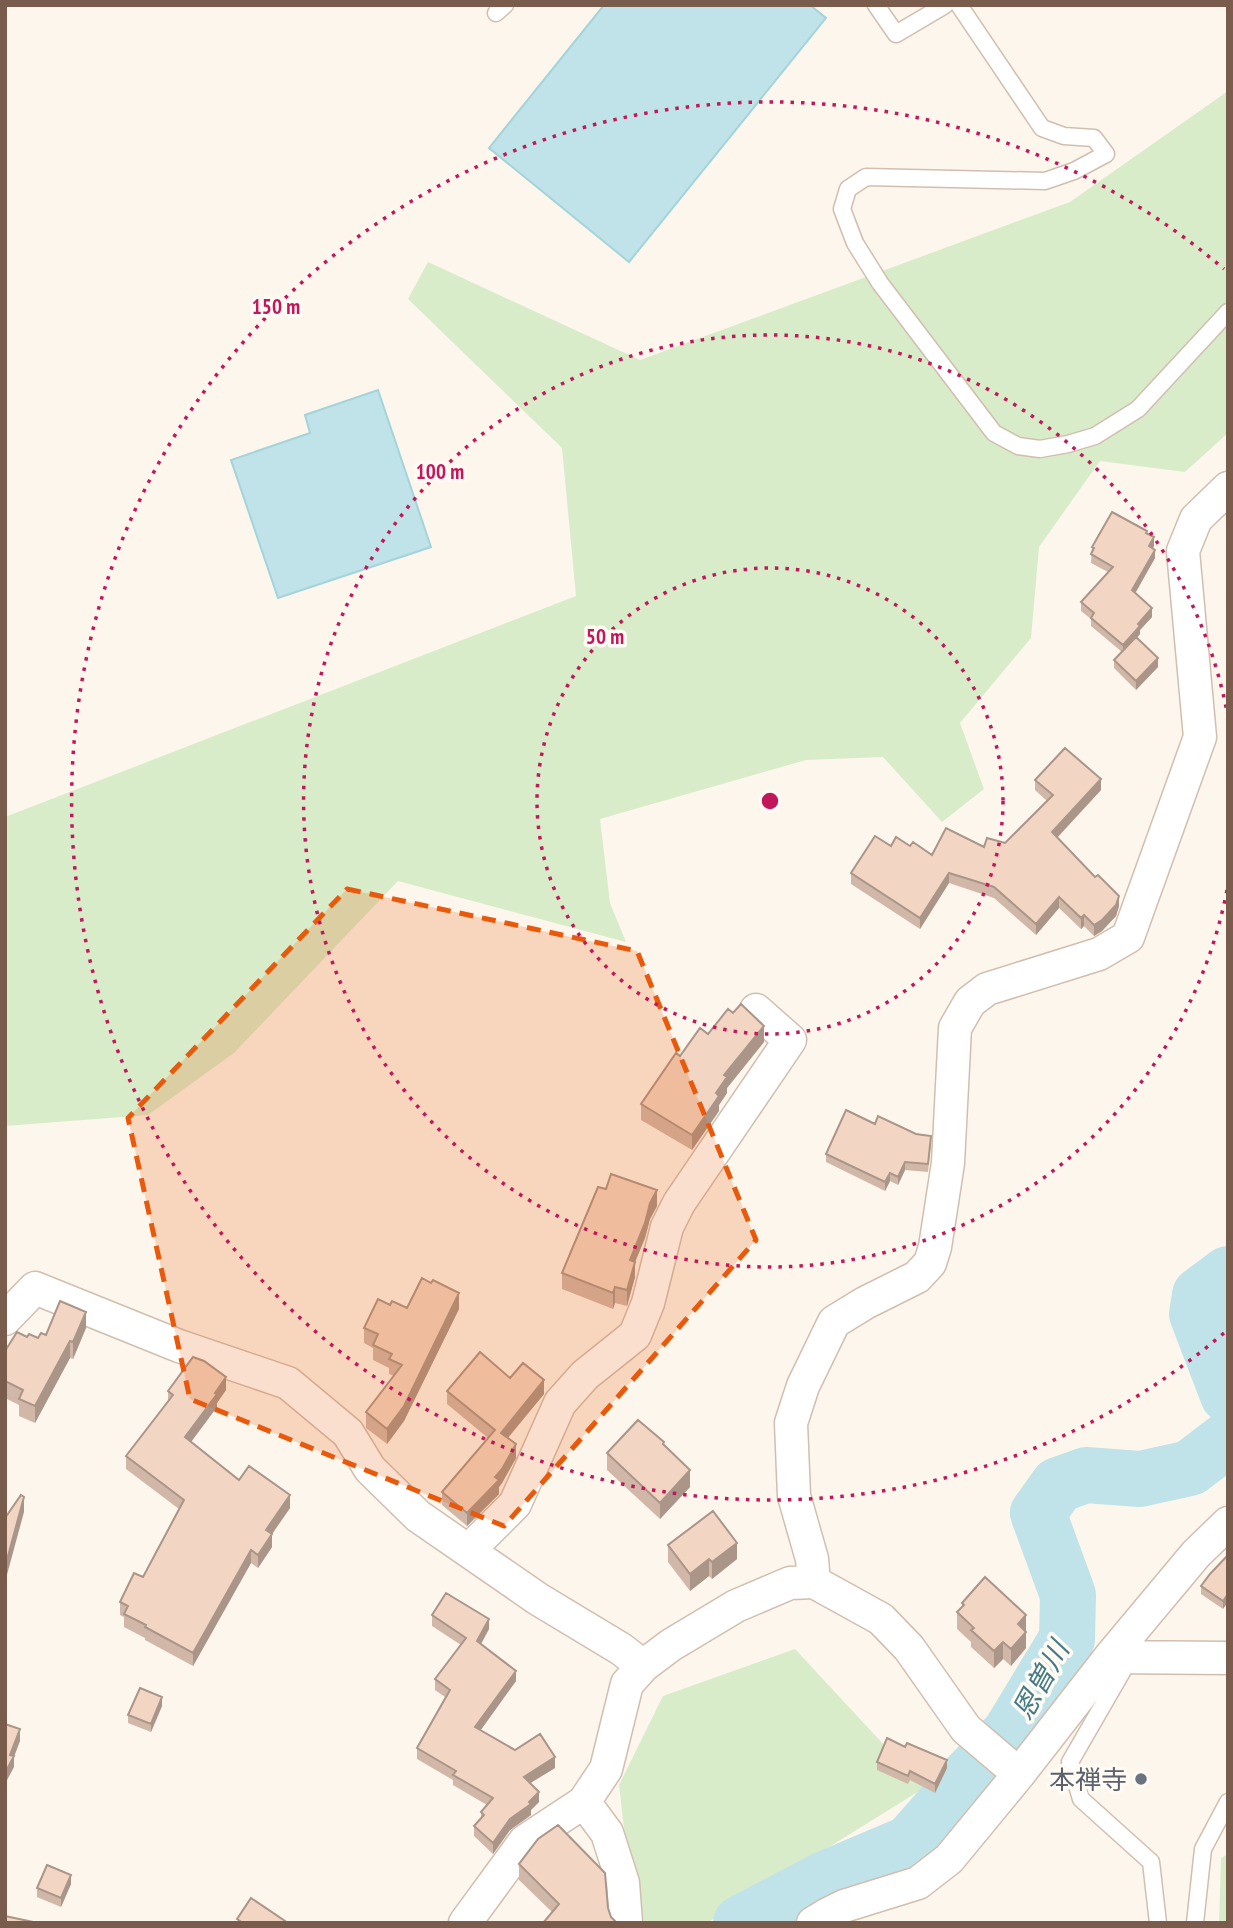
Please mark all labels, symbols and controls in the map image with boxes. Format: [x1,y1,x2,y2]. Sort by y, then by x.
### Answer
text: 150 m [252,293,300,320]
text: 100 m [416,458,464,485]
text: 50 m [586,623,624,650]
centre of rings [758,789,782,813]
water label: 恩曽川 [1003,1632,1078,1726]
place label: 本禅寺 [1049,1763,1127,1796]
marker: 本禅寺 [1133,1771,1149,1787]

